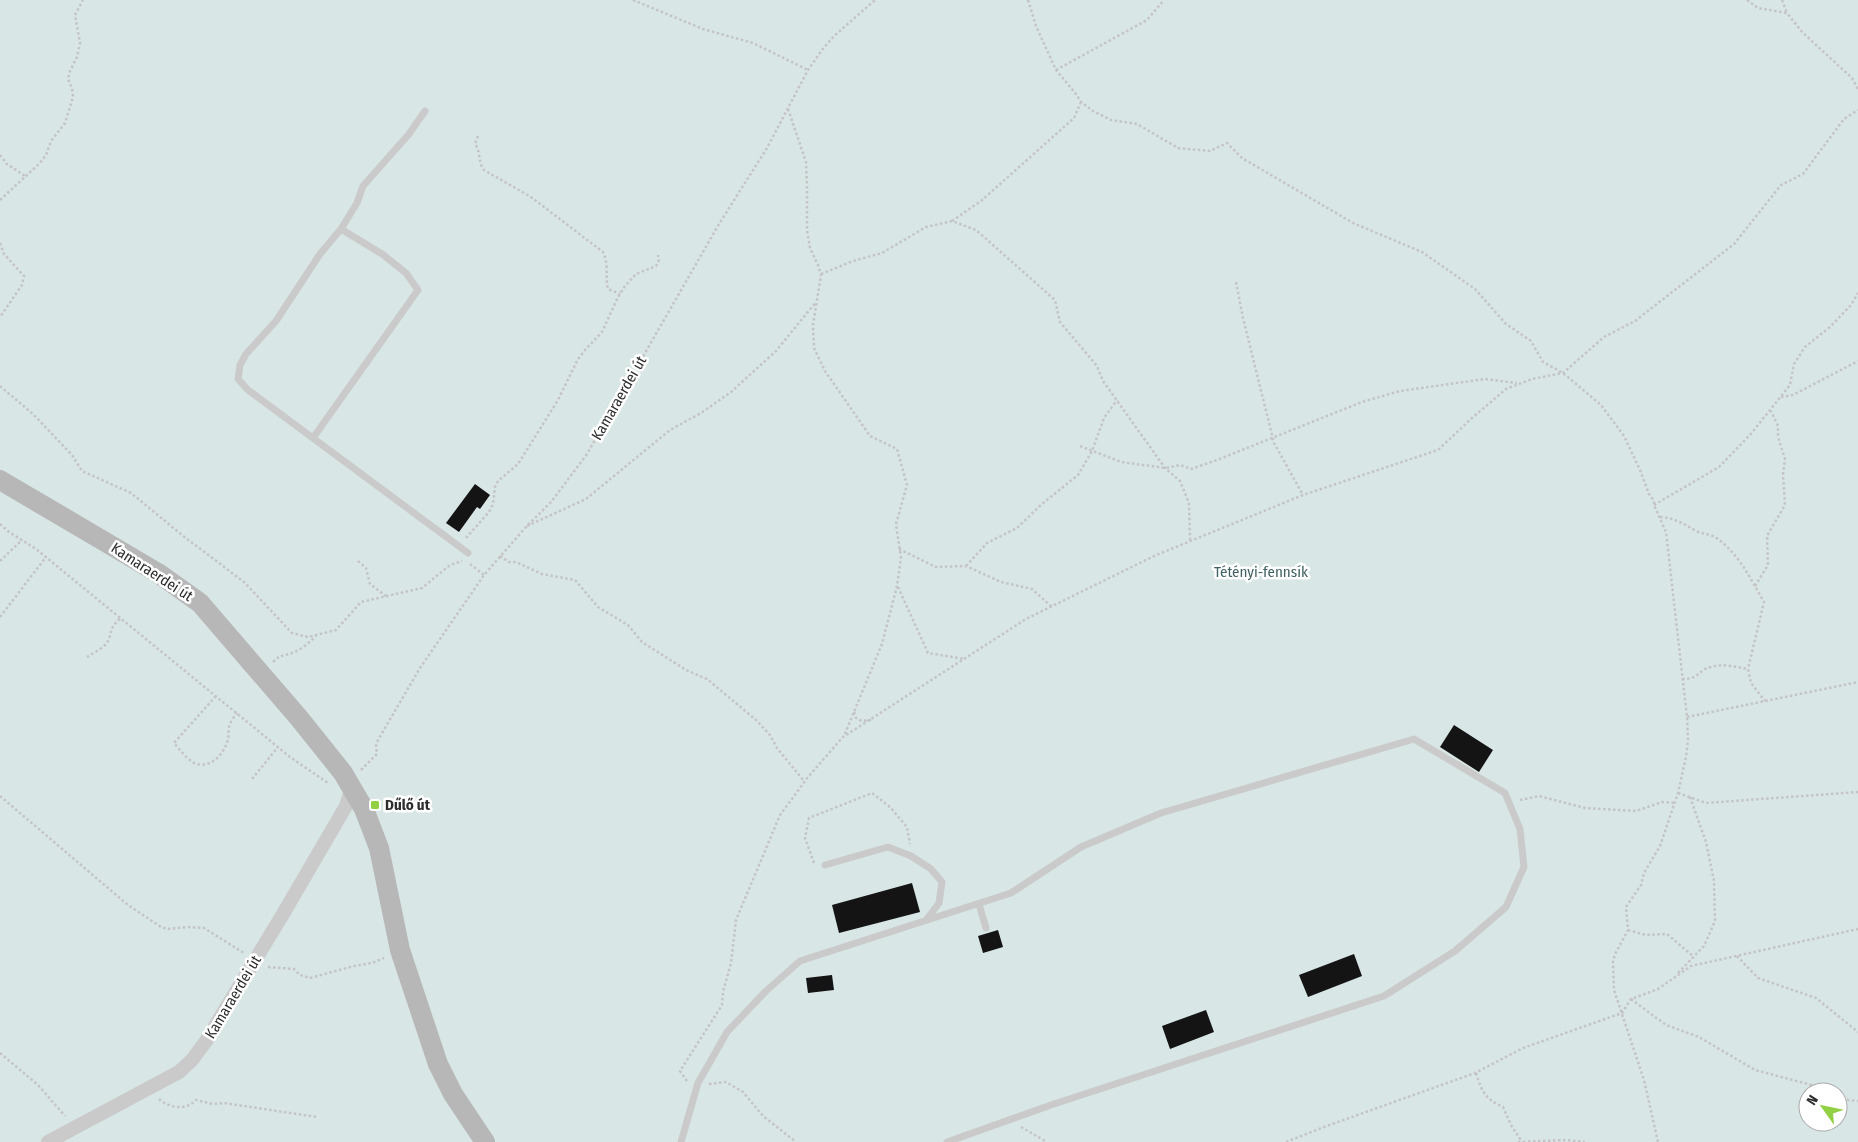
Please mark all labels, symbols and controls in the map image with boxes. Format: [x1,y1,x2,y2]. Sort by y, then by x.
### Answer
street label: Kamaraerdei út [588,353,650,443]
street label: Kamaraerdei út [108,539,196,605]
park label: Tétényi-fennsík [1214,563,1308,581]
place label: Dűlő út [385,796,431,814]
marker: Dűlő út [369,799,381,811]
street label: Kamaraerdei út [201,952,265,1042]
north arrow [1798,1082,1848,1132]
text: N [1803,1092,1822,1108]

